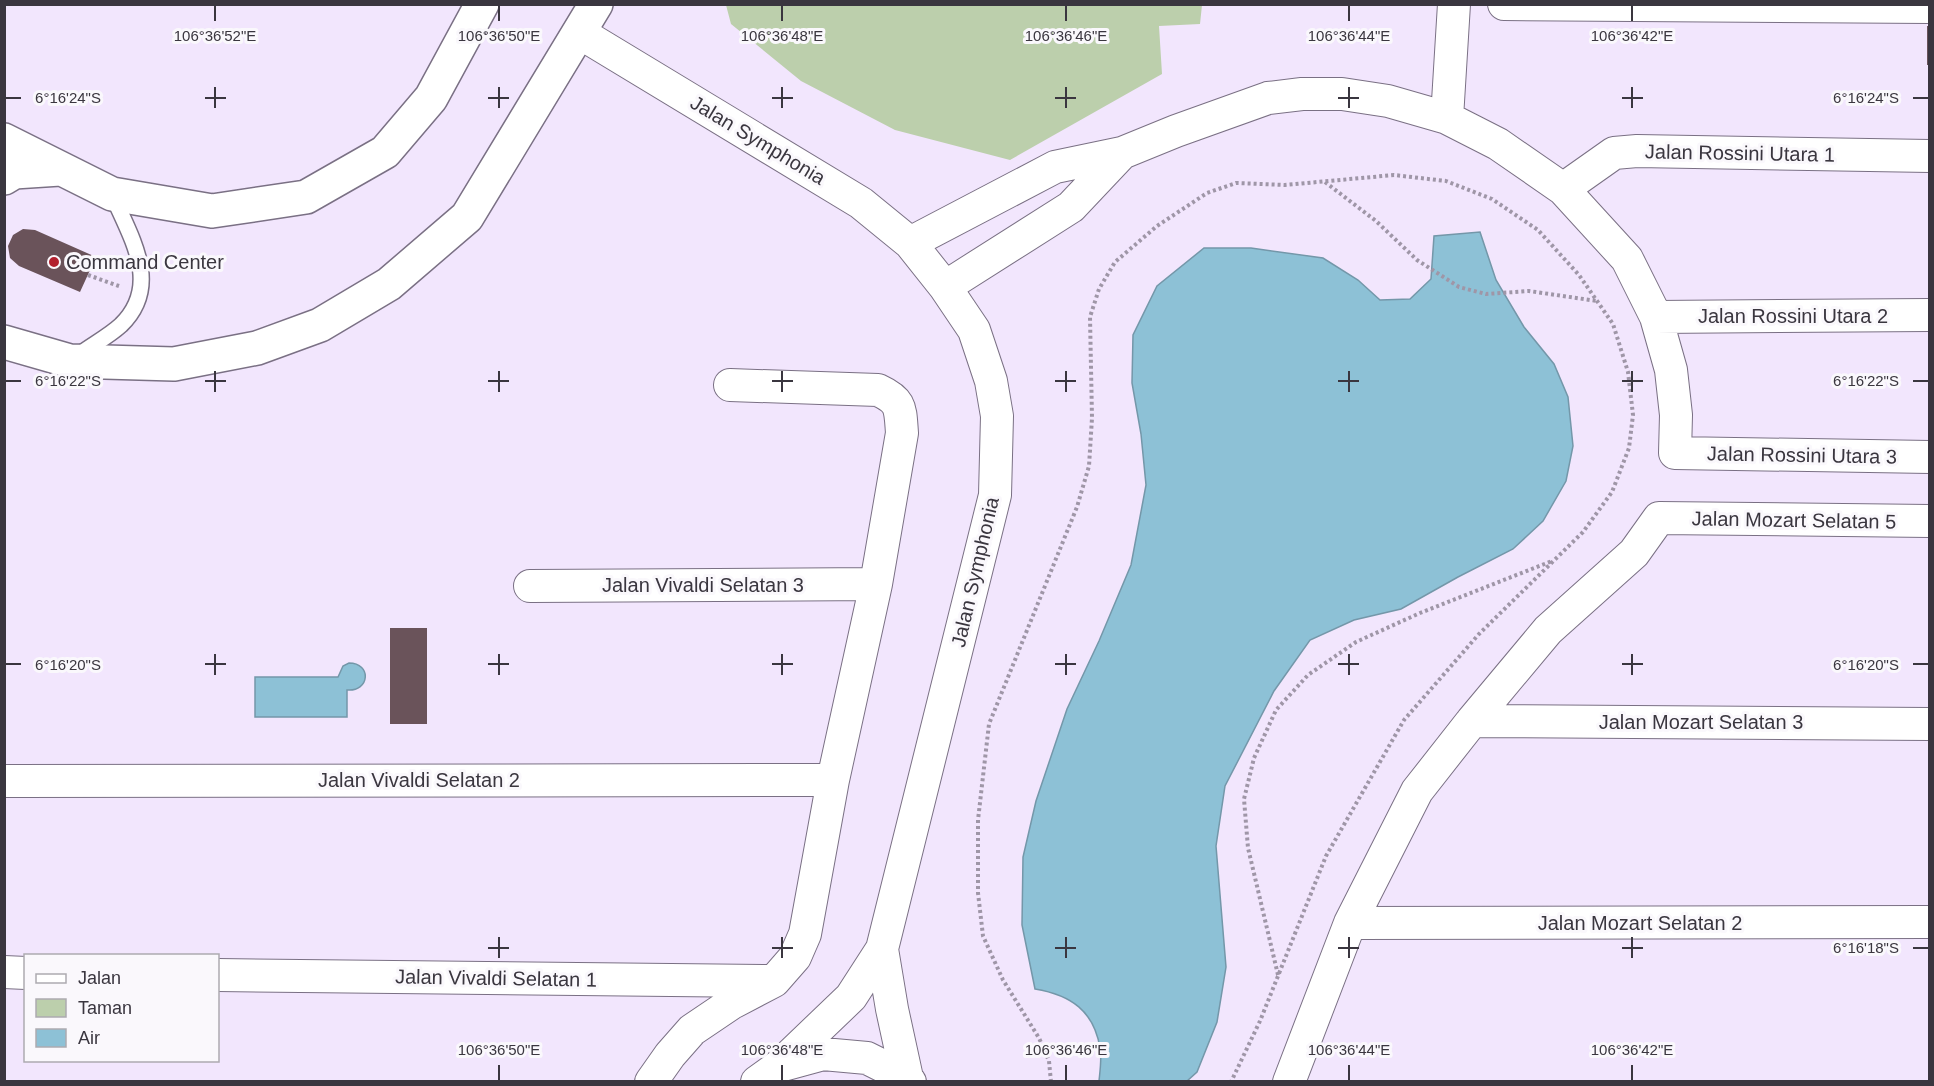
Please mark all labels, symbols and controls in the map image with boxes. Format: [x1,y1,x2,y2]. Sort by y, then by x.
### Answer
text: 106°36'52"E [174,27,256,44]
text: 106°36'50"E [458,27,540,44]
text: 106°36'48"E [741,27,823,44]
text: 106°36'46"E [1025,27,1107,44]
text: 106°36'44"E [1308,27,1390,44]
text: 106°36'42"E [1591,27,1673,44]
text: 6°16'24"S [35,89,101,106]
text: 6°16'24"S [1833,89,1899,106]
street label: Jalan Symphonia [687,91,830,189]
street label: Jalan Rossini Utara 1 [1645,140,1835,166]
place label: Command Center [66,251,224,273]
marker: Command Center [47,255,61,269]
street label: Jalan Rossini Utara 2 [1698,305,1888,327]
text: 6°16'22"S [35,372,101,389]
text: 6°16'22"S [1833,372,1899,389]
street label: Jalan Rossini Utara 3 [1707,442,1897,468]
street label: Jalan Symphonia [947,494,1003,649]
street label: Jalan Mozart Selatan 5 [1692,507,1896,533]
street label: Jalan Vivaldi Selatan 3 [602,574,804,596]
text: 6°16'20"S [35,656,101,673]
text: 6°16'20"S [1833,656,1899,673]
street label: Jalan Mozart Selatan 3 [1599,711,1803,733]
street label: Jalan Vivaldi Selatan 2 [318,769,520,791]
street label: Jalan Mozart Selatan 2 [1538,912,1742,934]
text: 6°16'18"S [1833,939,1899,956]
legend [24,954,219,1062]
street label: Jalan Vivaldi Selatan 1 [395,965,597,991]
text: Jalan [78,968,121,988]
text: Taman [78,998,132,1018]
text: Air [78,1028,100,1048]
text: 106°36'50"E [458,1041,540,1058]
text: 106°36'48"E [741,1041,823,1058]
text: 106°36'46"E [1025,1041,1107,1058]
text: 106°36'44"E [1308,1041,1390,1058]
text: 106°36'42"E [1591,1041,1673,1058]

